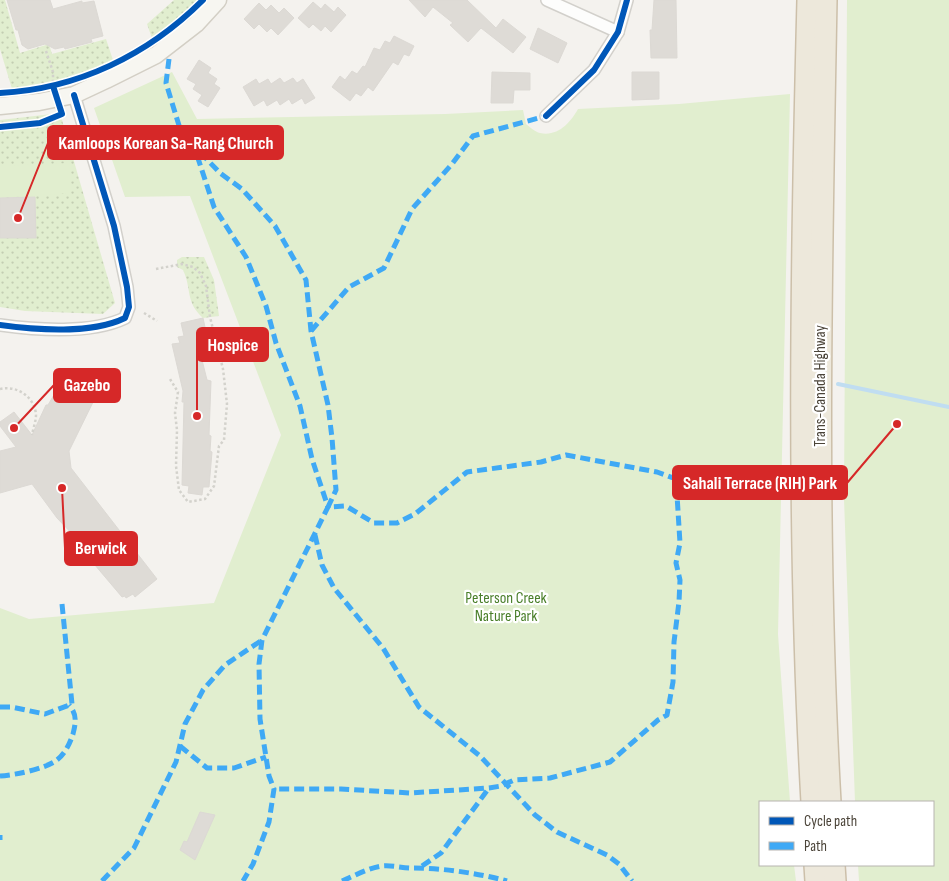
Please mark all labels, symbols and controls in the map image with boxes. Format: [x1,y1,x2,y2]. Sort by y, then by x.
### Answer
callout: Kamloops Korean Sa-Rang Church [48,126,283,159]
text: Kamloops Korean Sa-Rang Church [58,133,274,154]
street label: Trans-Canada Highway [811,325,830,447]
callout: Hospice [197,328,268,361]
text: Hospice [207,335,259,356]
callout: Gazebo [54,369,120,402]
text: Gazebo [64,375,111,396]
callout: Sahali Terrace (RIH) Park [673,466,847,499]
text: Sahali Terrace (RIH) Park [683,473,837,494]
callout: Berwick [65,532,137,565]
text: Berwick [75,538,127,559]
park label: Peterson Creek Nature Park [465,589,547,626]
legend [759,801,934,866]
text: Cycle path [804,812,857,831]
text: Path [804,837,827,856]

